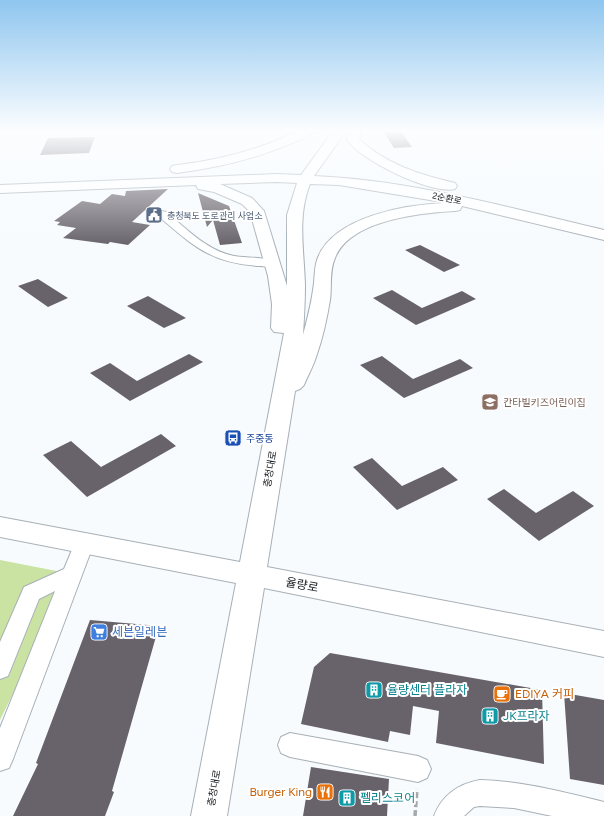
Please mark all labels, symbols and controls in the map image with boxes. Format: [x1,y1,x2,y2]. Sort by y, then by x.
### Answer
street label: 2순환로 [431,190,463,206]
public building icon: 충청북도 도로관리 사업소 [144,205,164,225]
place label: 충청북도 도로관리 사업소 [167,210,263,221]
school or university icon: 칸타빌키즈어린이집 [480,392,500,412]
place label: 칸타빌키즈어린이집 [503,396,586,409]
bus stop icon: 주중동 [223,428,243,448]
place label: 주중동 [246,432,274,445]
street label: 충청대로 [260,450,280,488]
street label: 율량로 [284,575,320,595]
supermarket icon: 세븐일레븐 [89,622,109,642]
place label: 세븐일레븐 [112,625,167,639]
building icon: 율량센터 플라자 [364,680,384,700]
place label: 율량센터 플라자 [387,683,467,697]
cafe icon: EDIYA 커피 [492,684,512,704]
place label: EDIYA 커피 [515,687,574,701]
building icon: JK프라자 [480,706,500,726]
place label: JK프라자 [503,709,550,723]
street label: 충청대로 [204,769,224,807]
restaurant icon: Burger King [315,782,335,802]
place label: Burger King [249,785,312,799]
building icon: 펠리스코어 [337,788,357,808]
place label: 펠리스코어 [360,791,415,805]

